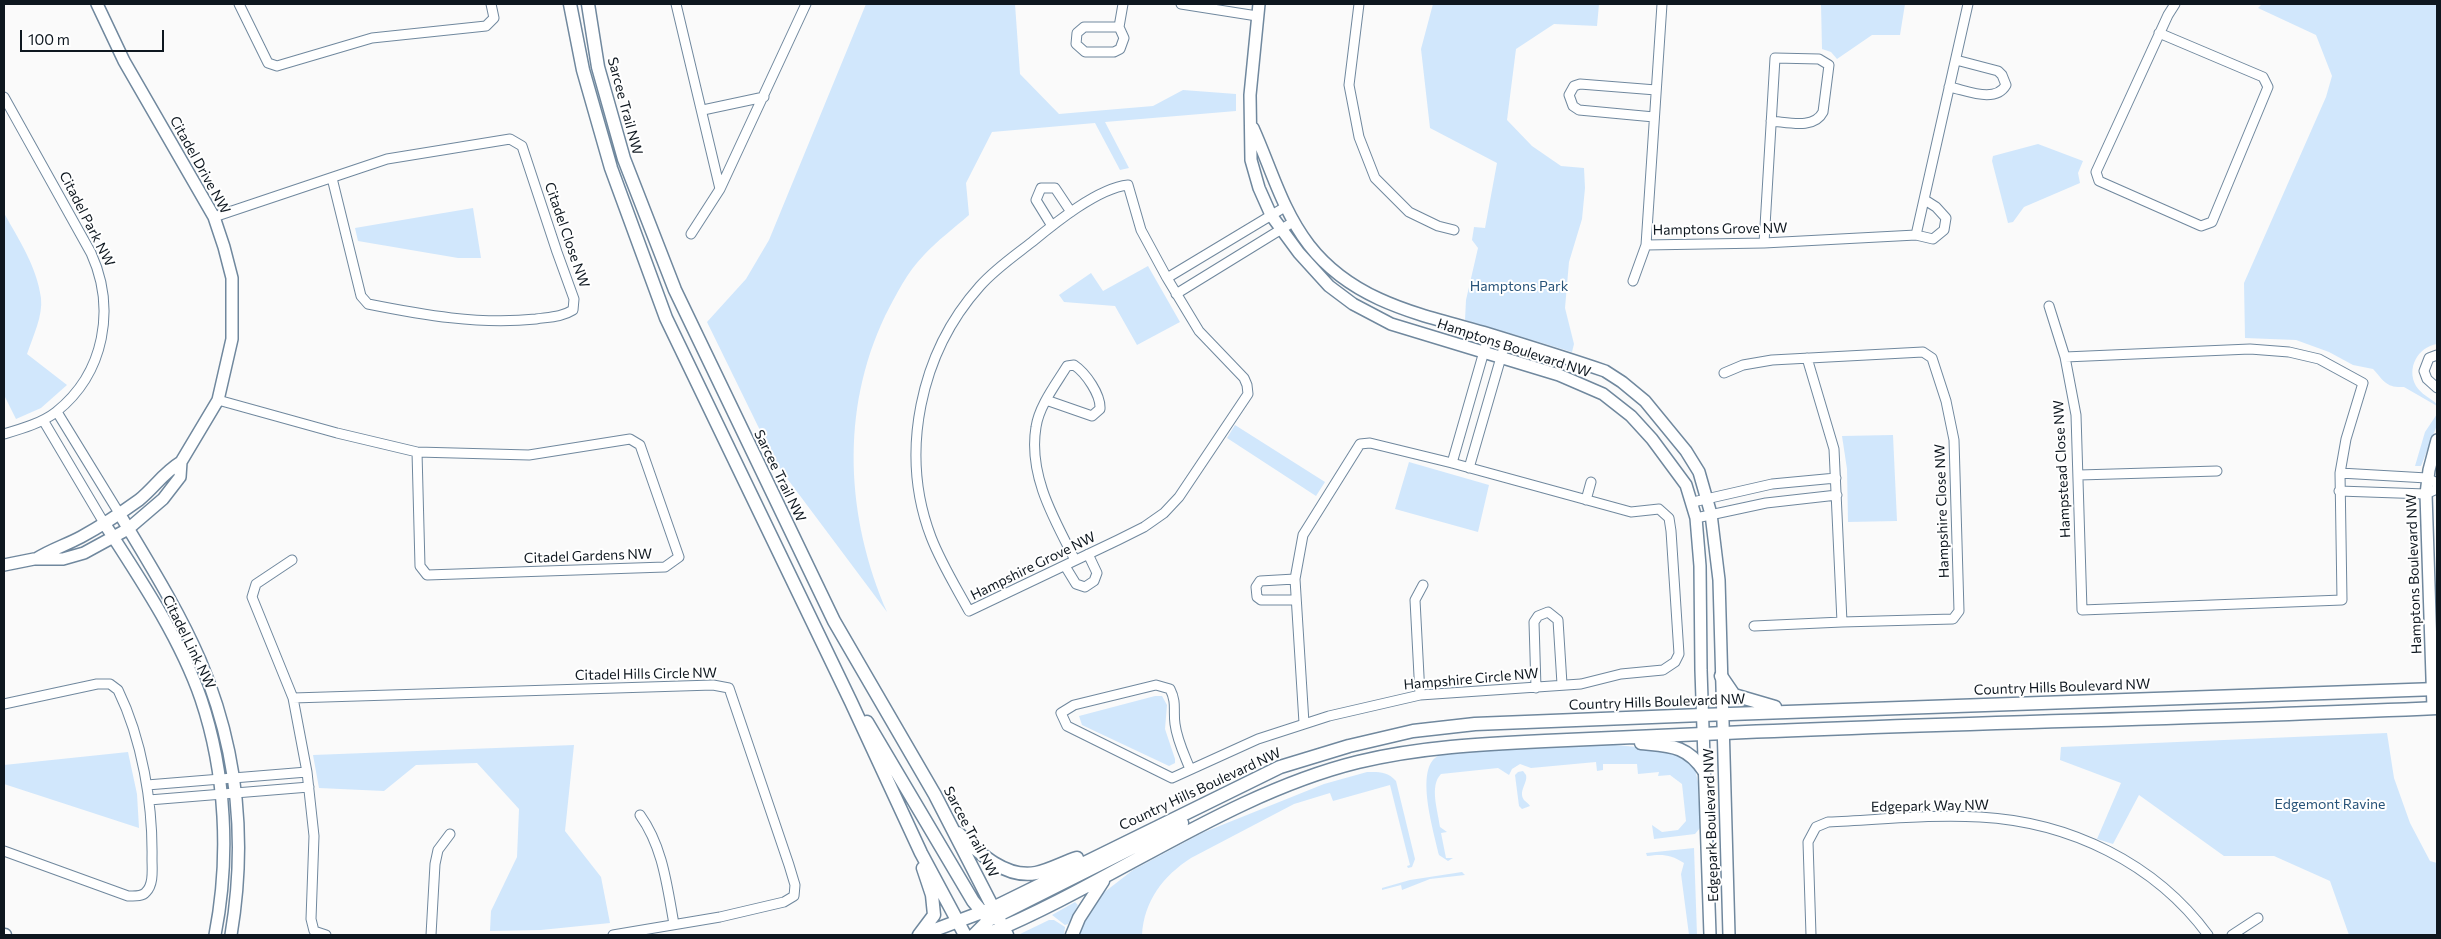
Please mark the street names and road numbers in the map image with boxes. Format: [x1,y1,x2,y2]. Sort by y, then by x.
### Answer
street label: Sarcee Trail NW [604,55,646,157]
street label: Citadel Drive NW [166,113,234,217]
street label: Citadel Park NW [56,169,118,269]
street label: Citadel Close NW [541,180,593,290]
street label: Hamptons Grove NW [1652,219,1788,239]
street label: Hamptons Boulevard NW [1435,315,1593,381]
street label: Hampstead Close NW [2050,400,2074,538]
street label: Sarcee Trail NW [750,427,810,525]
street label: Hampshire Close NW [1931,444,1953,578]
street label: Hamptons Boulevard NW [2403,493,2425,655]
street label: Hampshire Grove NW [968,528,1098,604]
street label: Citadel Gardens NW [524,545,652,567]
street label: Citadel Link NW [159,592,219,692]
street label: Citadel Hills Circle NW [575,664,717,684]
street label: Hampshire Circle NW [1403,665,1539,693]
street label: Country Hills Boulevard NW [1973,676,2151,698]
street label: Country Hills Boulevard NW [1568,691,1746,713]
street label: Country Hills Boulevard NW [1116,744,1284,834]
street label: Edgepark Boulevard NW [1700,748,1722,902]
street label: Sarcee Trail NW [940,784,1002,880]
street label: Edgepark Way NW [1871,797,1989,815]

